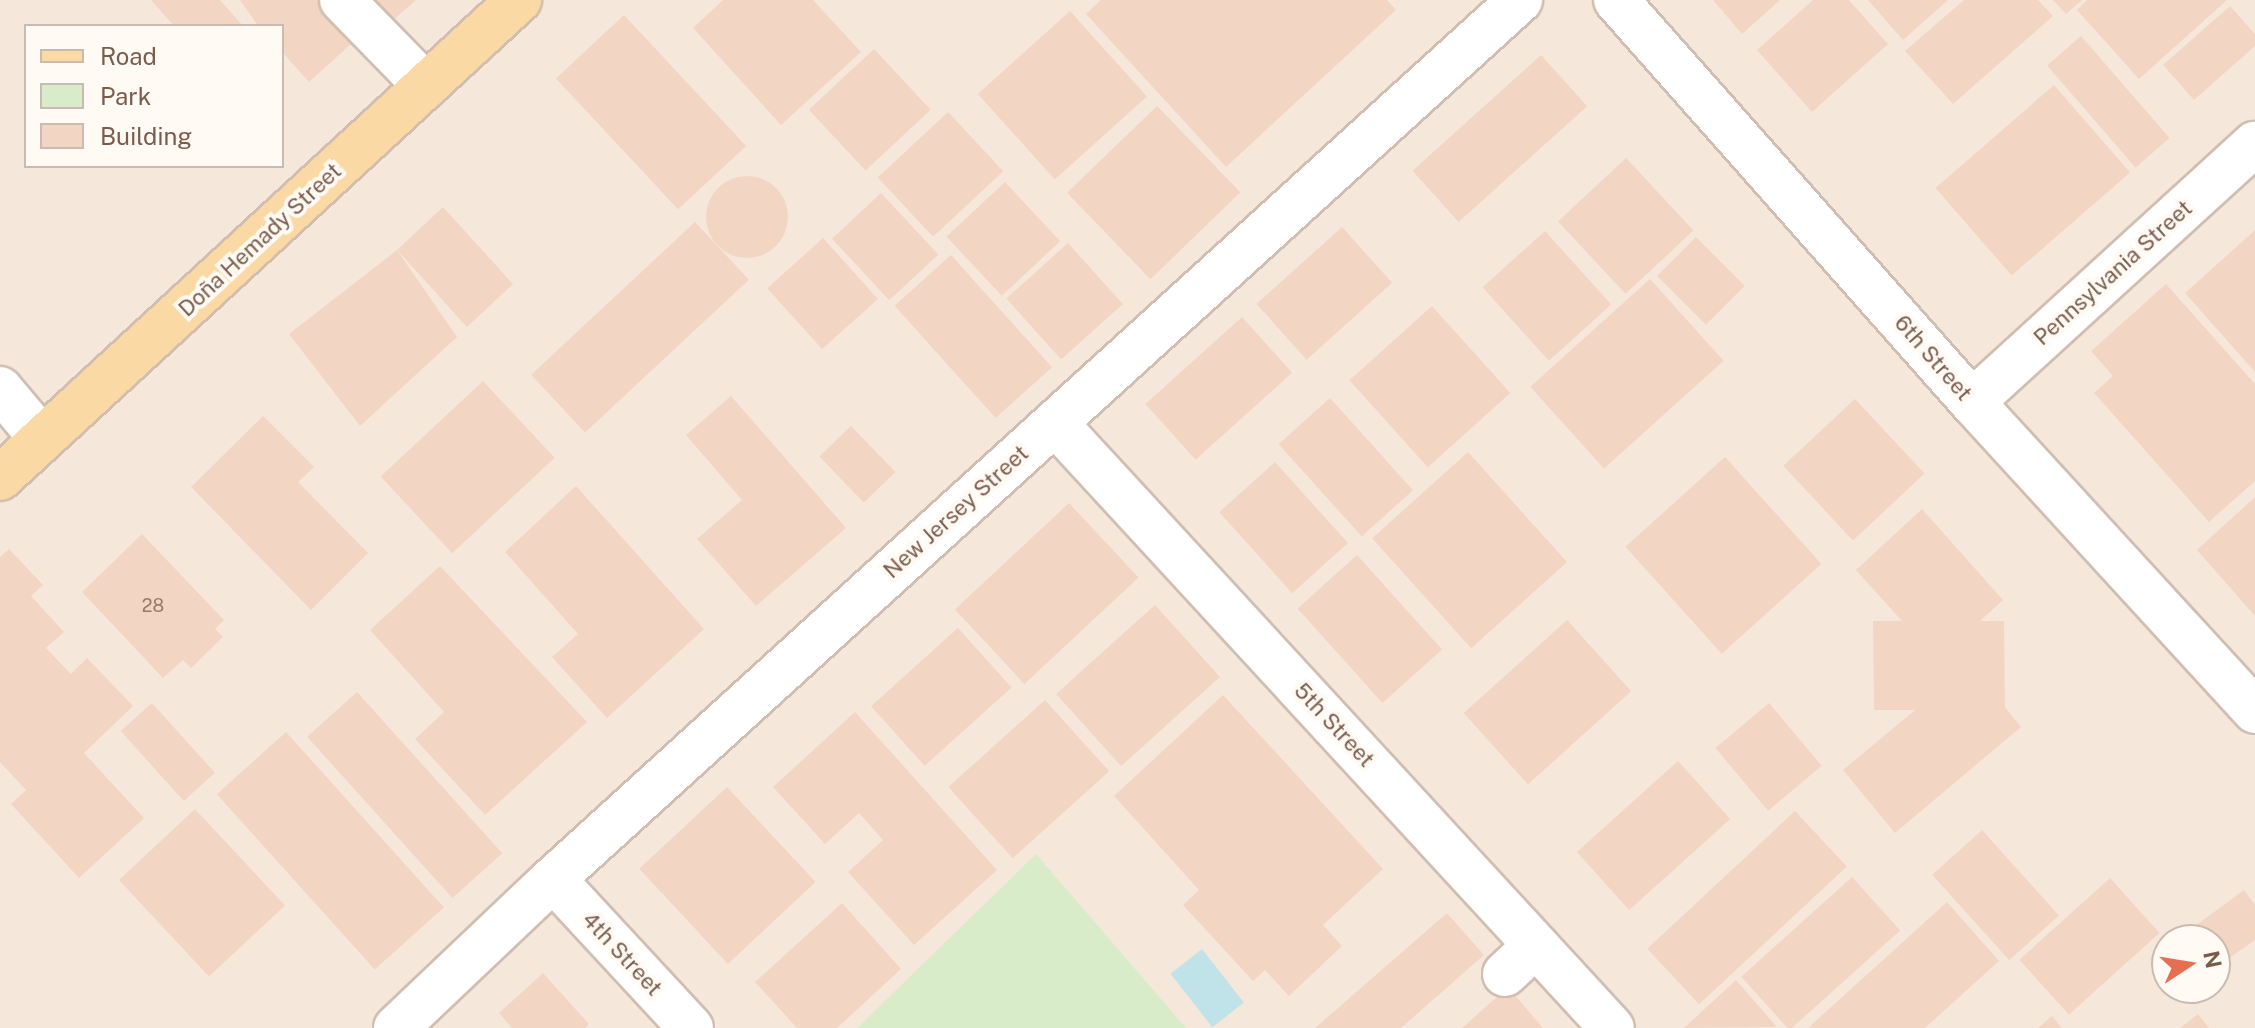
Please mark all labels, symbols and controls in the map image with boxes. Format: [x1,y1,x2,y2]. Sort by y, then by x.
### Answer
legend [24,24,284,168]
text: Road [100,42,157,70]
text: Park [100,82,151,110]
text: Building [100,122,192,150]
street label: Doña Hemady Street [173,158,347,322]
street label: Pennsylvania Street [2029,195,2197,351]
street label: 6th Street [1889,310,1977,406]
street label: New Jersey Street [878,440,1034,584]
house number: 28 [142,595,164,617]
street label: 5th Street [1289,678,1379,772]
street label: 4th Street [577,907,667,1001]
north arrow [2151,924,2231,1004]
text: N [2198,948,2227,971]

